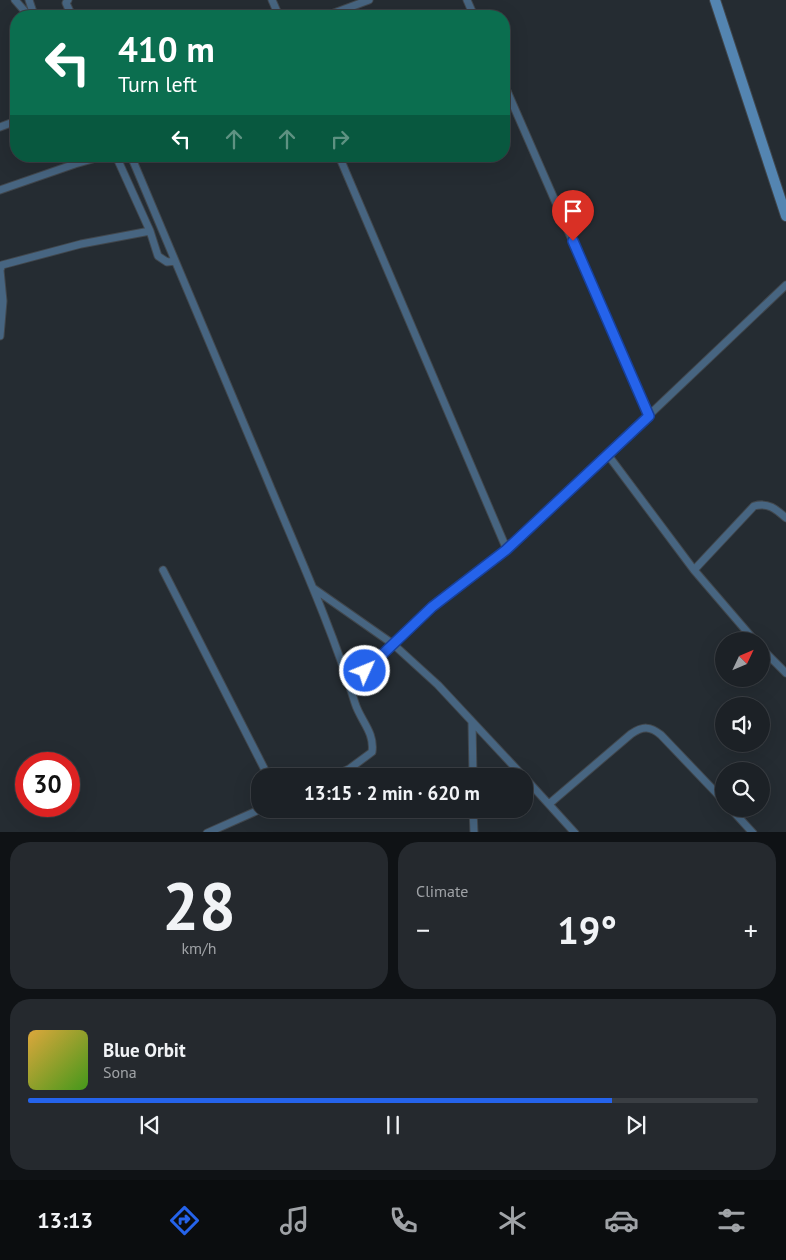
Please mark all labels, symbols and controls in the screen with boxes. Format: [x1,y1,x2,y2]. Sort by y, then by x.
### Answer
text: 410 m [118,26,215,72]
icon: left [35,30,100,95]
text: Turn left [118,70,197,98]
icon: left [167,125,195,153]
icon: ahead [220,125,248,153]
icon: ahead [273,125,301,153]
icon: right [326,125,354,153]
pin [552,190,594,241]
icon: arrive [559,197,587,225]
north arrow [715,632,770,688]
map controls [715,632,770,817]
position arrow [338,644,390,696]
button: sound [715,697,770,752]
speed limit sign: 30 [15,752,80,817]
button: search [715,762,770,817]
text: 13:15 · 2 min · 620 m [304,781,480,805]
text: 28 [162,863,236,947]
text: Climate [416,881,468,901]
text: 19° [557,905,617,954]
text: − [416,911,430,948]
text: + [744,911,758,948]
text: km/h [181,938,217,958]
text: Blue Orbit [103,1038,186,1062]
text: Sona [103,1062,137,1082]
icon: previous [136,1111,164,1139]
icon: pause [379,1111,407,1139]
icon: next [622,1111,650,1139]
icon: directions [167,1203,202,1238]
icon: music [277,1203,312,1238]
icon: phone [386,1203,421,1238]
icon: climate [495,1203,530,1238]
icon: car [604,1203,639,1238]
icon: filters [714,1203,749,1238]
text: 13:13 [37,1206,93,1234]

